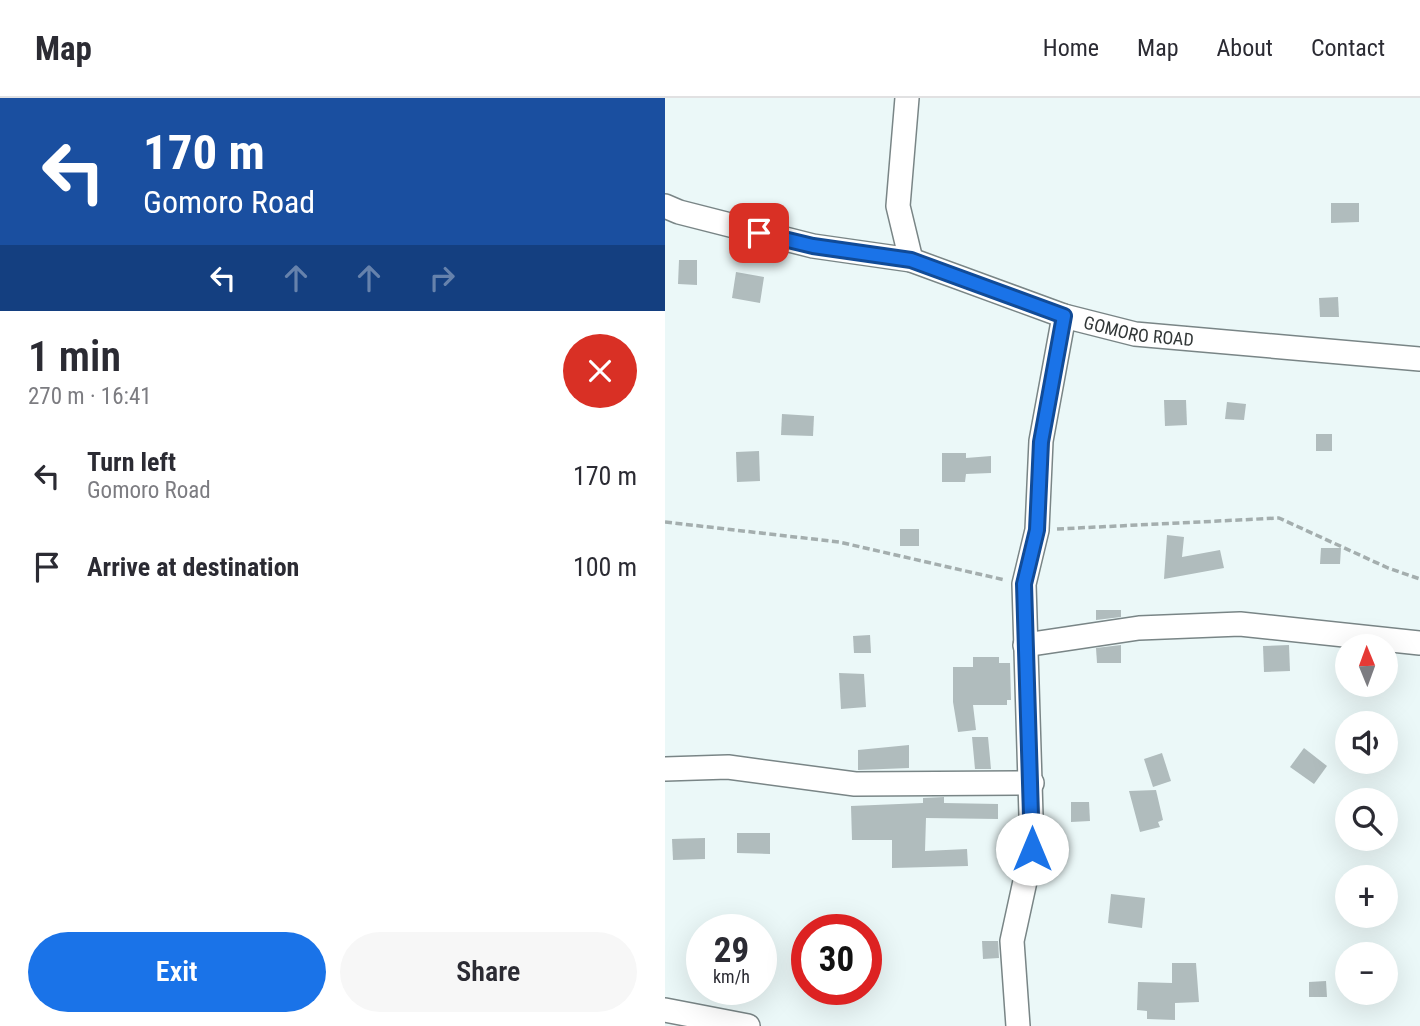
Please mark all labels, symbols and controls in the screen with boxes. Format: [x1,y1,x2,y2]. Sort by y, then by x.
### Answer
text: Map [35,29,92,68]
text: Home [1043,34,1099,62]
text: Map [1137,34,1179,62]
text: About [1217,34,1273,62]
text: Contact [1311,34,1385,62]
text: 170 m [143,124,265,181]
icon: left [28,126,119,217]
text: Gomoro Road [143,183,315,221]
pin [729,203,789,263]
icon: arrive [740,214,778,252]
icon: left [204,259,242,297]
icon: ahead [277,259,315,297]
icon: ahead [350,259,388,297]
icon: right [423,259,461,297]
street label: GOMORO ROAD [1082,311,1195,350]
text: 1 min [28,332,121,381]
button: close [563,334,637,408]
text: 270 m · 16:41 [28,383,152,410]
text: Turn left [87,447,176,477]
icon: left [28,457,66,495]
text: 170 m [573,461,637,491]
text: Gomoro Road [87,477,211,504]
icon: arrive [28,548,66,586]
text: Arrive at destination [87,552,299,582]
text: 100 m [573,552,637,582]
north arrow [1335,634,1398,696]
map controls [1335,634,1398,1005]
button: sound [1335,711,1398,774]
button: search [1335,788,1398,851]
position arrow [995,812,1069,886]
button: + [1335,865,1398,928]
speed limit sign: 30 [791,914,882,1005]
text: 29 [714,930,749,971]
button: Exit [28,932,326,1012]
button: Share [340,932,637,1012]
button: − [1335,942,1398,1005]
text: km/h [713,966,750,987]

